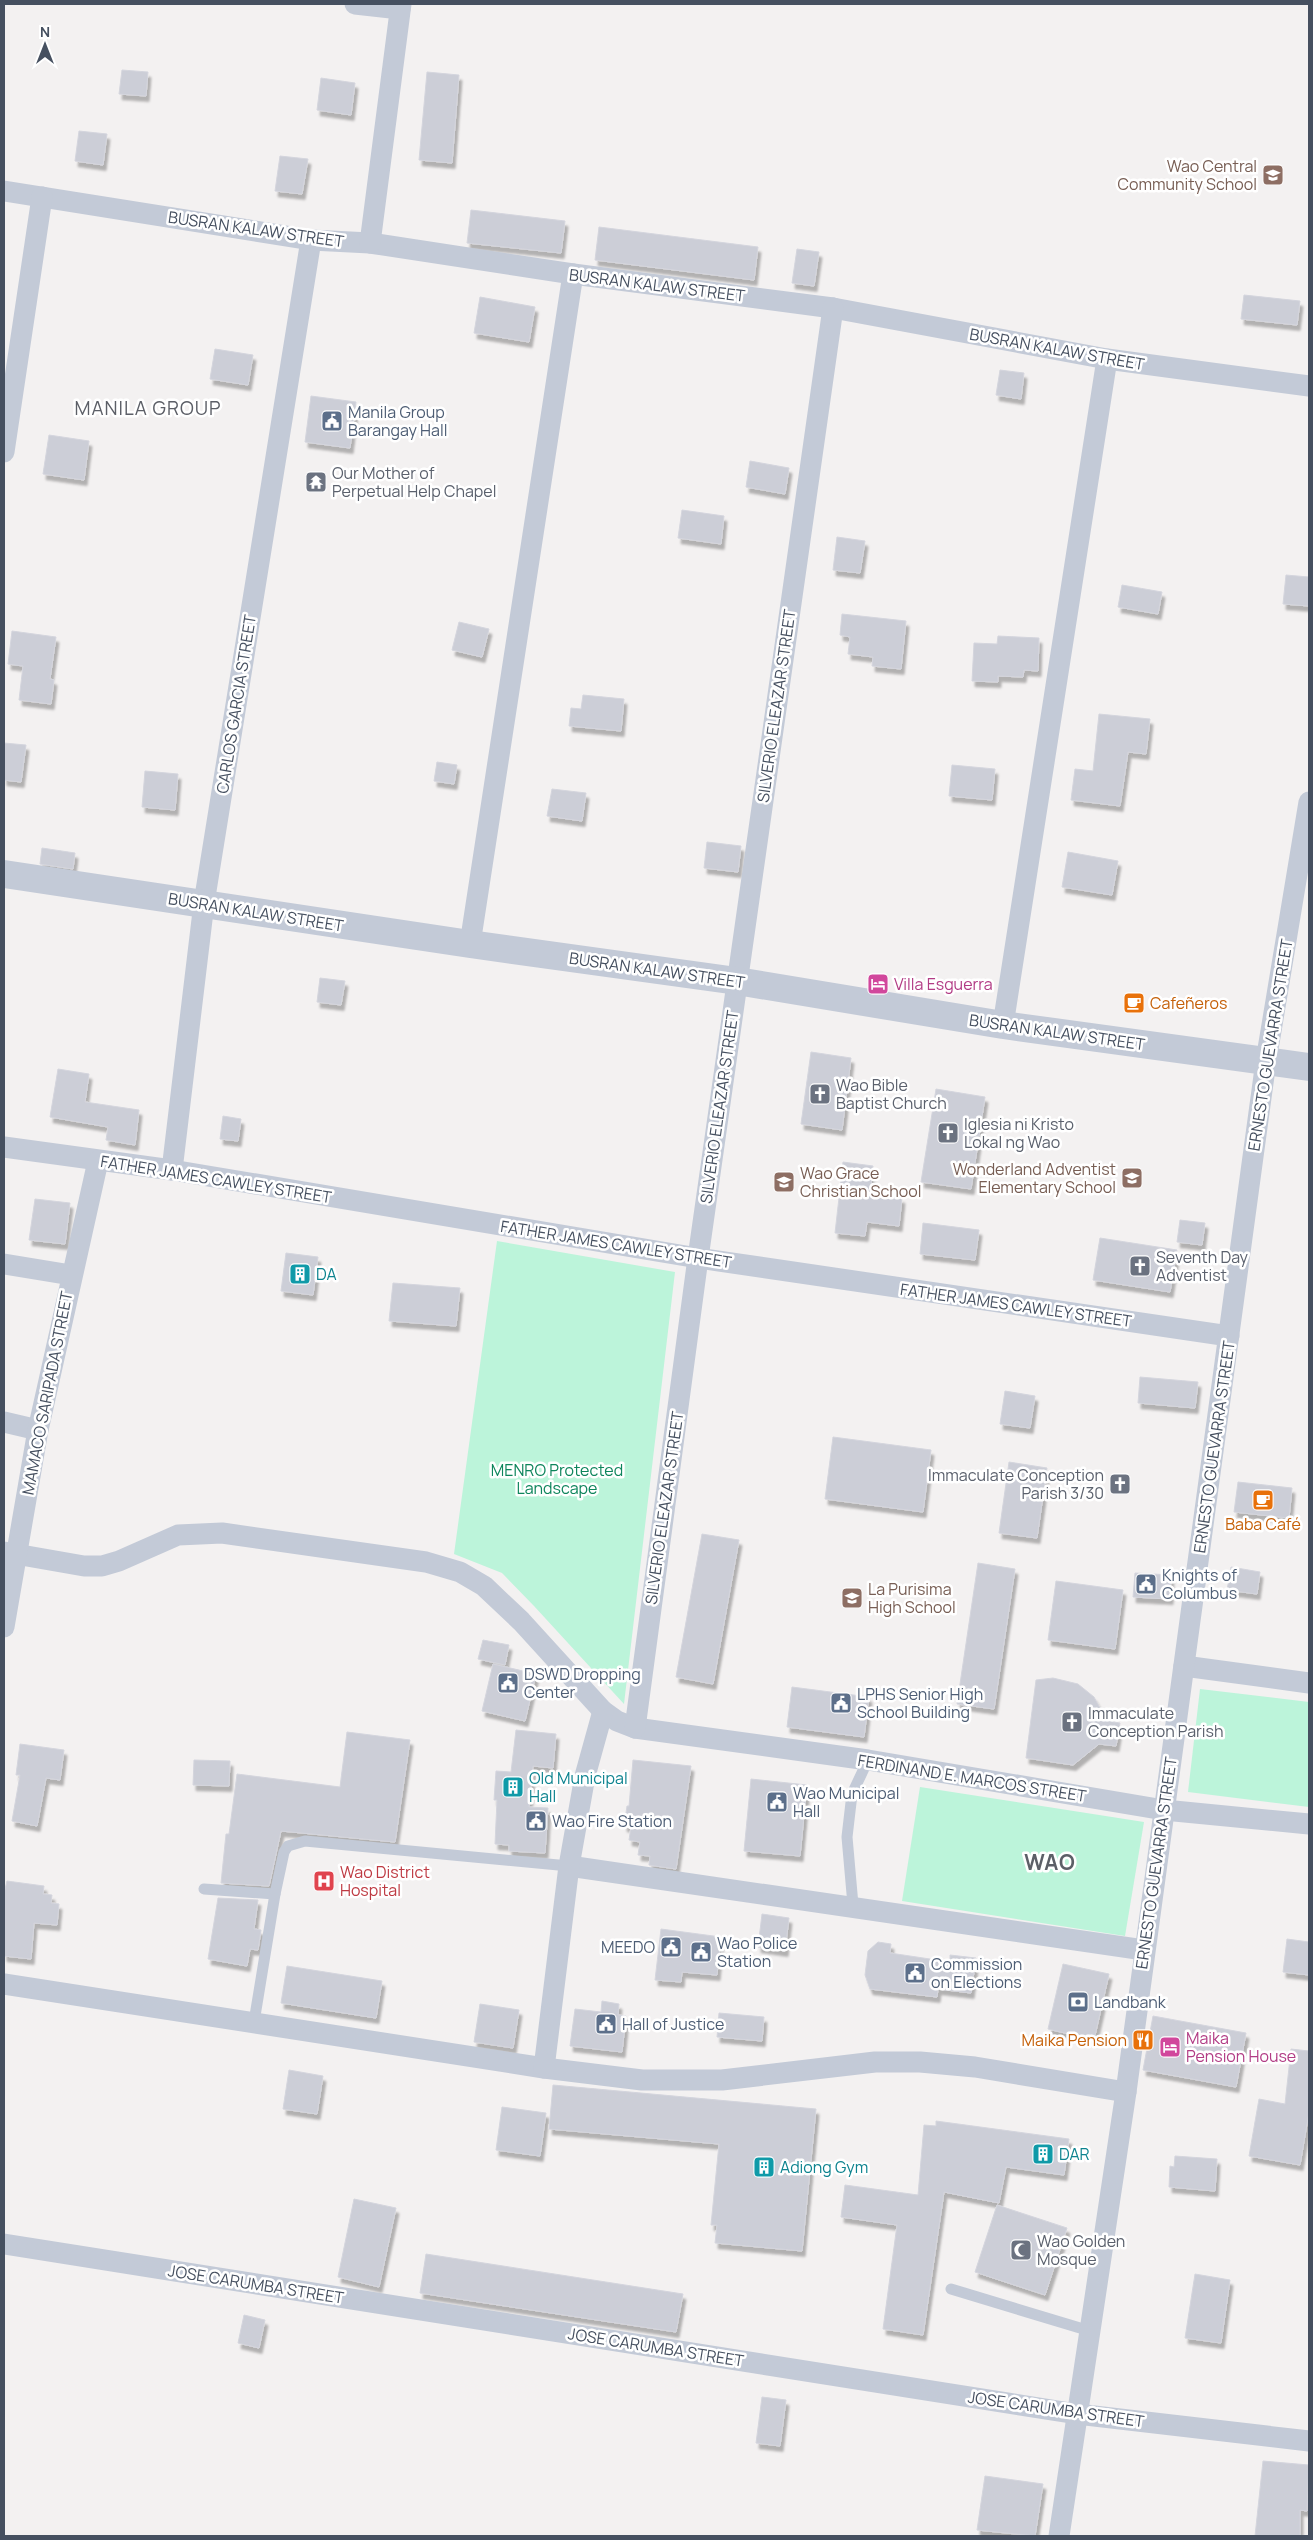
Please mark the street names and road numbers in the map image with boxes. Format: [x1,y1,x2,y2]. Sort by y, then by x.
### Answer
street label: BUSRAN KALAW STREET [167,206,346,252]
street label: BUSRAN KALAW STREET [568,263,747,307]
street label: BUSRAN KALAW STREET [968,323,1147,375]
street label: SILVERIO ELEAZAR STREET [752,608,801,804]
street label: CARLOS GARCIA STREET [211,613,261,795]
street label: BUSRAN KALAW STREET [167,887,346,937]
street label: ERNESTO GUEVARRA STREET [1242,937,1298,1152]
street label: BUSRAN KALAW STREET [568,947,747,993]
street label: SILVERIO ELEAZAR STREET [695,1009,744,1205]
street label: BUSRAN KALAW STREET [968,1009,1147,1055]
street label: FATHER JAMES CAWLEY STREET [99,1150,334,1208]
street label: FATHER JAMES CAWLEY STREET [499,1215,734,1273]
street label: FATHER JAMES CAWLEY STREET [899,1278,1134,1332]
street label: MAMACO SARIPADA STREET [16,1289,78,1497]
street label: ERNESTO GUEVARRA STREET [1188,1339,1240,1555]
street label: SILVERIO ELEAZAR STREET [640,1410,689,1606]
street label: FERDINAND E. MARCOS STREET [856,1749,1088,1807]
street label: ERNESTO GUEVARRA STREET [1130,1755,1182,1971]
street label: JOSE CARUMBA STREET [167,2259,346,2309]
street label: JOSE CARUMBA STREET [567,2322,746,2372]
street label: JOSE CARUMBA STREET [967,2386,1146,2432]

